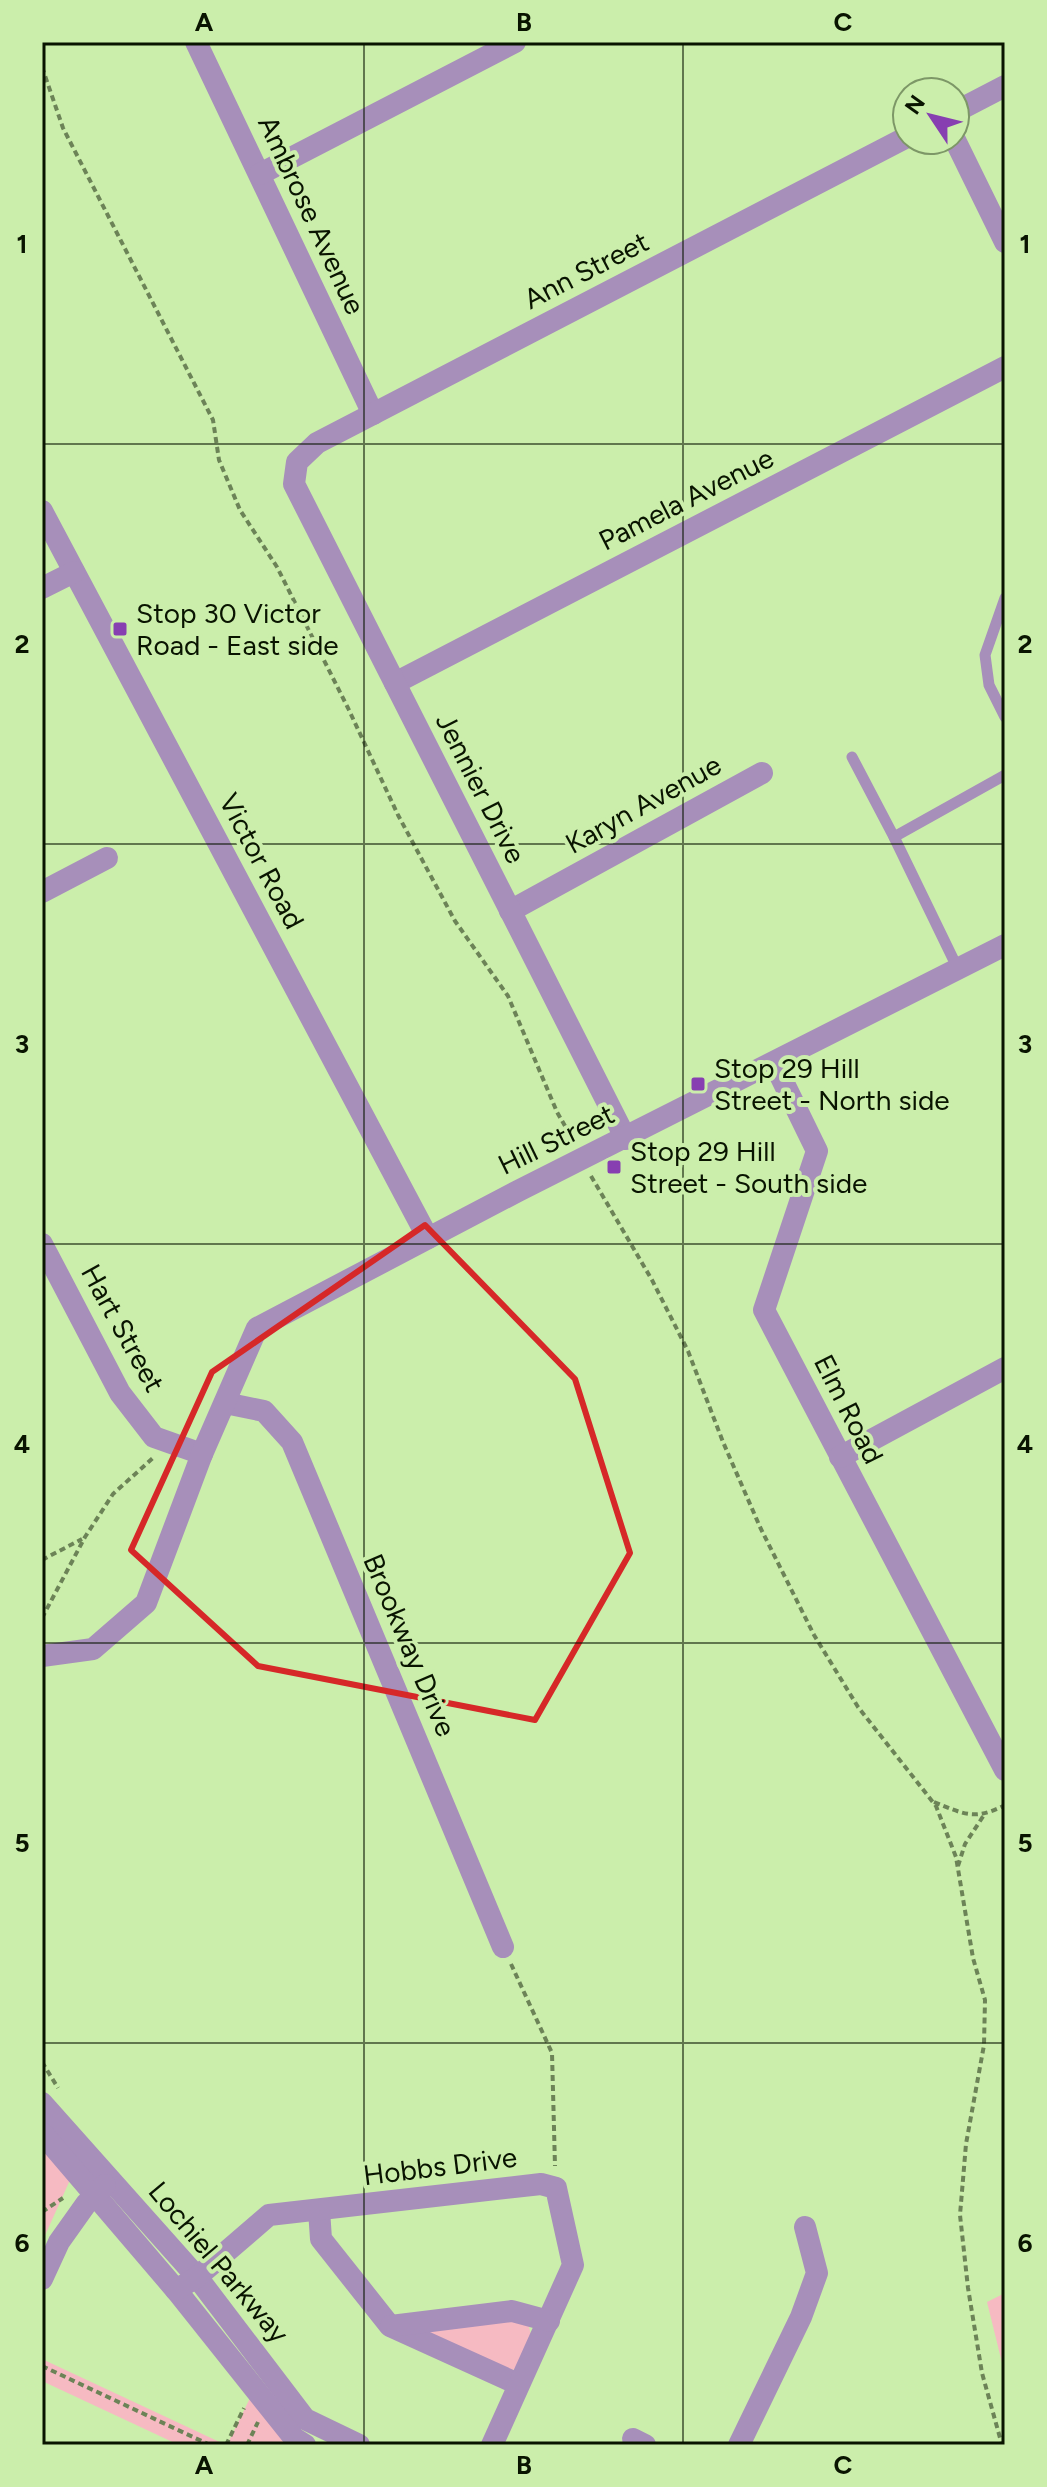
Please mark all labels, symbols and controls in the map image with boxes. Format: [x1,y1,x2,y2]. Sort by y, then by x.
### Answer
text: A [195,6,214,38]
text: B [516,6,532,38]
text: C [834,6,853,38]
north arrow [891,76,971,156]
text: N [899,90,931,120]
street label: Ambrose Avenue [251,110,373,320]
street label: Ann Street [518,224,654,316]
text: 1 [17,228,27,260]
text: 1 [1020,228,1030,260]
street label: Pamela Avenue [593,440,779,558]
place label: Stop 30 Victor Road - East side [136,596,339,662]
marker: Stop 30 Victor Road - East side [111,620,129,638]
text: 2 [14,628,30,660]
text: 2 [1017,628,1033,660]
street label: Jennier Drive [429,707,533,869]
street label: Karyn Avenue [559,747,727,861]
street label: Victor Road [212,787,312,935]
text: 3 [15,1028,29,1060]
text: 3 [1018,1028,1032,1060]
place label: Stop 29 Hill Street - North side [714,1051,950,1117]
marker: Stop 29 Hill Street - North side [689,1075,707,1093]
street label: Hill Street [492,1096,620,1182]
place label: Stop 29 Hill Street - South side [630,1134,867,1200]
marker: Stop 29 Hill Street - South side [605,1158,623,1176]
street label: Hart Street [74,1258,172,1398]
street label: Elm Road [807,1349,891,1469]
text: 4 [14,1428,30,1460]
text: 4 [1017,1428,1033,1460]
street label: Brookway Drive [356,1549,464,1741]
text: 5 [14,1827,30,1859]
text: 5 [1017,1827,1033,1859]
street label: Hobbs Drive [361,2140,519,2192]
street label: Lochiel Parkway [142,2174,297,2350]
text: 6 [14,2227,30,2259]
text: 6 [1017,2227,1033,2259]
text: A [195,2449,214,2481]
text: B [516,2449,532,2481]
text: C [834,2449,853,2481]

